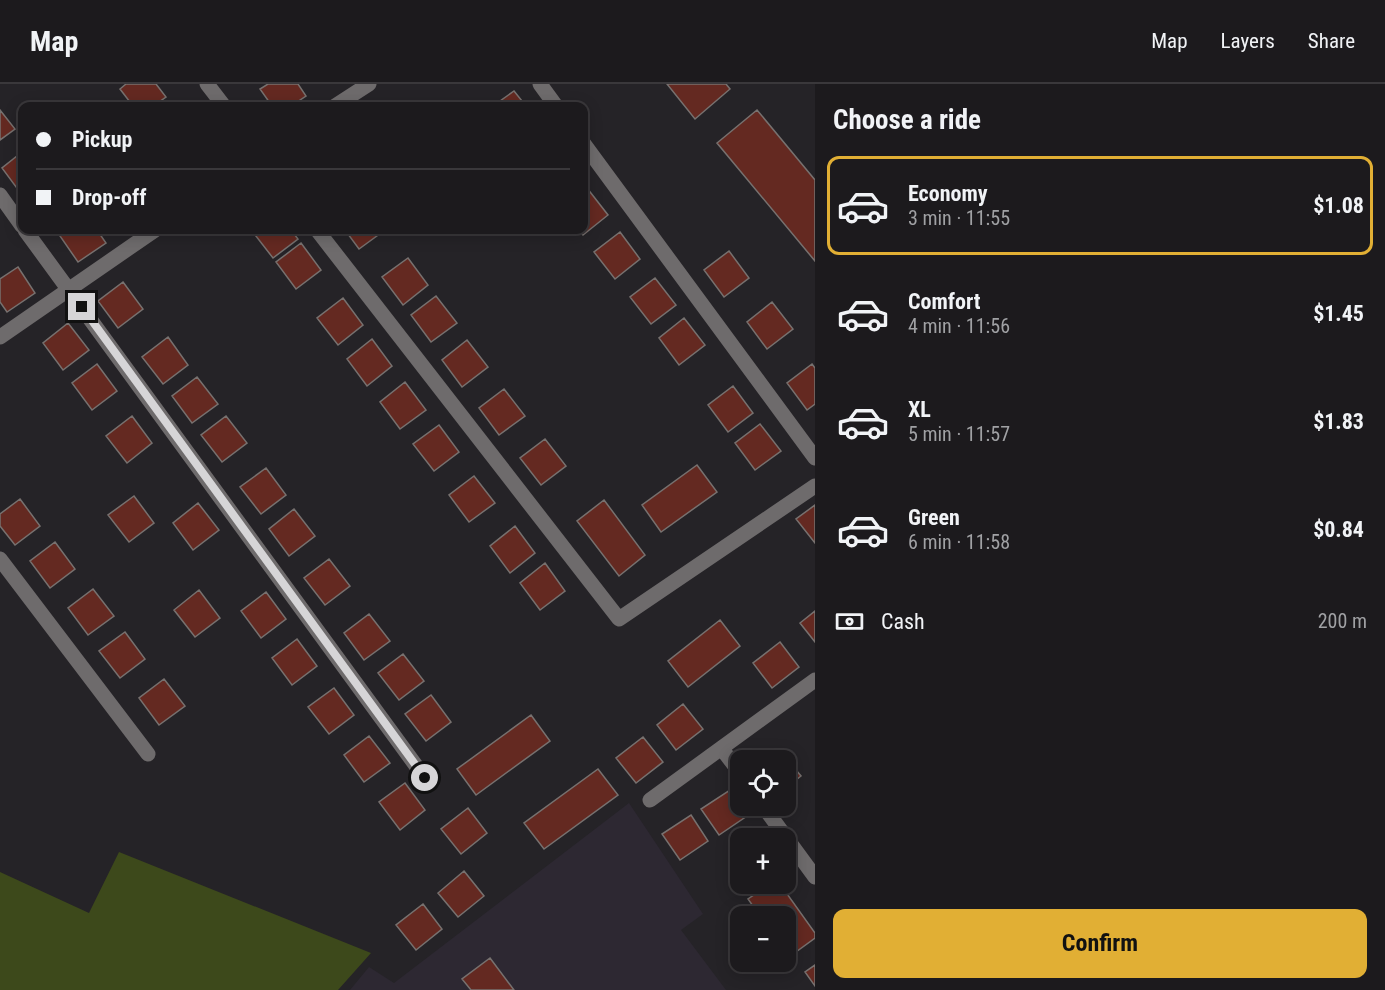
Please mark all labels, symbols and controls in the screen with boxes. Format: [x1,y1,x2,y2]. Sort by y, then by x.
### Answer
text: Map [30,25,78,58]
text: Map [1151,29,1188,53]
text: Layers [1221,29,1275,53]
text: Share [1308,29,1355,53]
text: Choose a ride [833,104,981,136]
text: Pickup [72,127,132,152]
icon: car [836,179,890,233]
text: Economy [908,181,988,206]
text: Drop-off [72,185,146,210]
text: $1.08 [1313,193,1364,218]
text: 3 min · 11:55 [908,206,1010,230]
icon: car [836,287,890,341]
text: Comfort [908,289,981,314]
route end [68,293,95,320]
text: $1.45 [1313,301,1364,326]
text: 4 min · 11:56 [908,314,1010,338]
icon: car [836,395,890,449]
text: XL [908,397,931,422]
text: $1.83 [1313,409,1364,434]
text: 5 min · 11:57 [908,422,1010,446]
icon: car [836,503,890,557]
text: Green [908,505,960,530]
text: $0.84 [1313,517,1364,542]
text: 6 min · 11:58 [908,530,1010,554]
icon: cash [833,605,866,638]
text: Cash [881,609,925,634]
text: 200 m [1318,609,1367,633]
map controls [730,750,796,972]
button: locate [730,750,796,816]
route start [411,764,438,791]
button: + [730,828,796,894]
button: − [730,906,796,972]
button: Confirm [833,909,1367,978]

